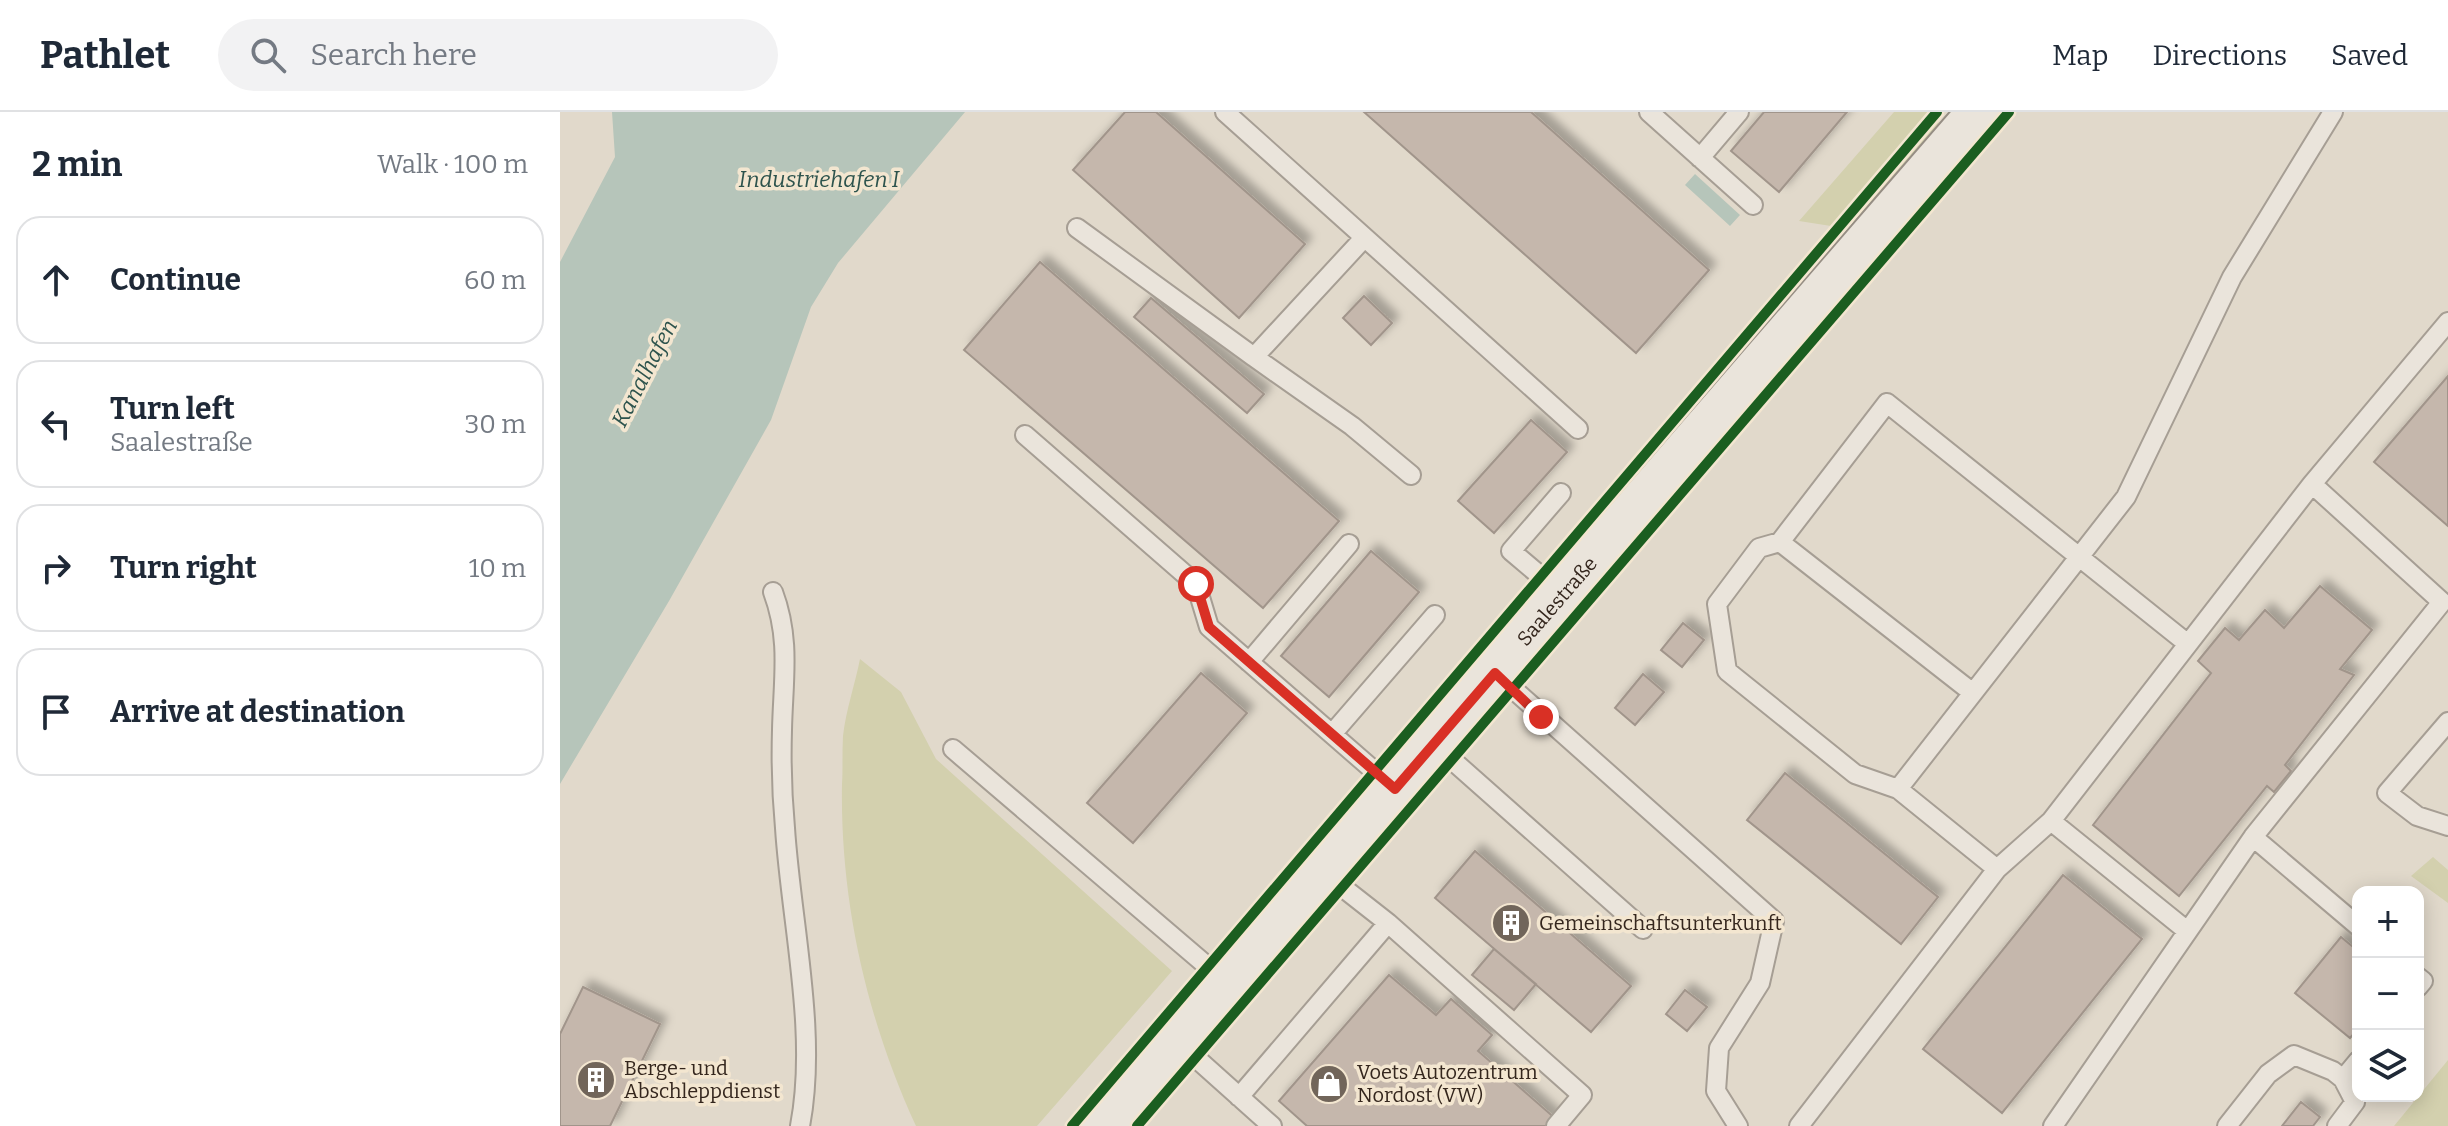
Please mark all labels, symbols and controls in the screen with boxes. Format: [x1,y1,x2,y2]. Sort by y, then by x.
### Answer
search box [218,19,778,91]
text: Pathlet [40,32,170,78]
icon: search [246,33,290,77]
text: Search here [310,37,477,73]
text: Map [2052,39,2108,72]
text: Directions [2152,39,2287,72]
text: Saved [2331,39,2408,72]
text: 2 min [32,144,122,185]
text: Walk · 100 m [377,149,528,180]
water label: Industriehafen I [738,166,901,193]
icon: ahead [34,258,78,302]
text: Continue [110,262,241,298]
text: 60 m [464,265,526,296]
water label: Kanalhafen [606,315,683,431]
text: Turn left [110,391,235,427]
icon: left [34,402,78,446]
text: 30 m [465,409,526,440]
text: Saalestraße [110,427,253,458]
icon: right [34,546,78,590]
text: Turn right [110,550,257,586]
street label: Saalestraße [1512,552,1602,651]
text: 10 m [469,553,526,584]
route start [1178,566,1214,602]
icon: arrive [34,690,78,734]
text: Arrive at destination [110,694,405,730]
route end [1523,699,1559,735]
map controls [2352,886,2424,1102]
button: + [2352,886,2424,958]
building icon: Gemeinschaftsunterkunft [1490,902,1532,944]
place label: Gemeinschaftsunterkunft [1539,911,1782,935]
button: − [2352,958,2424,1030]
button: layers [2352,1030,2424,1102]
place label: Berge- und Abschleppdienst [624,1056,780,1103]
building icon: Berge- und Abschleppdienst [575,1059,617,1101]
place label: Voets Autozentrum Nordost (VW) [1357,1060,1538,1107]
shop icon: Voets Autozentrum Nordost (VW) [1308,1063,1350,1105]

